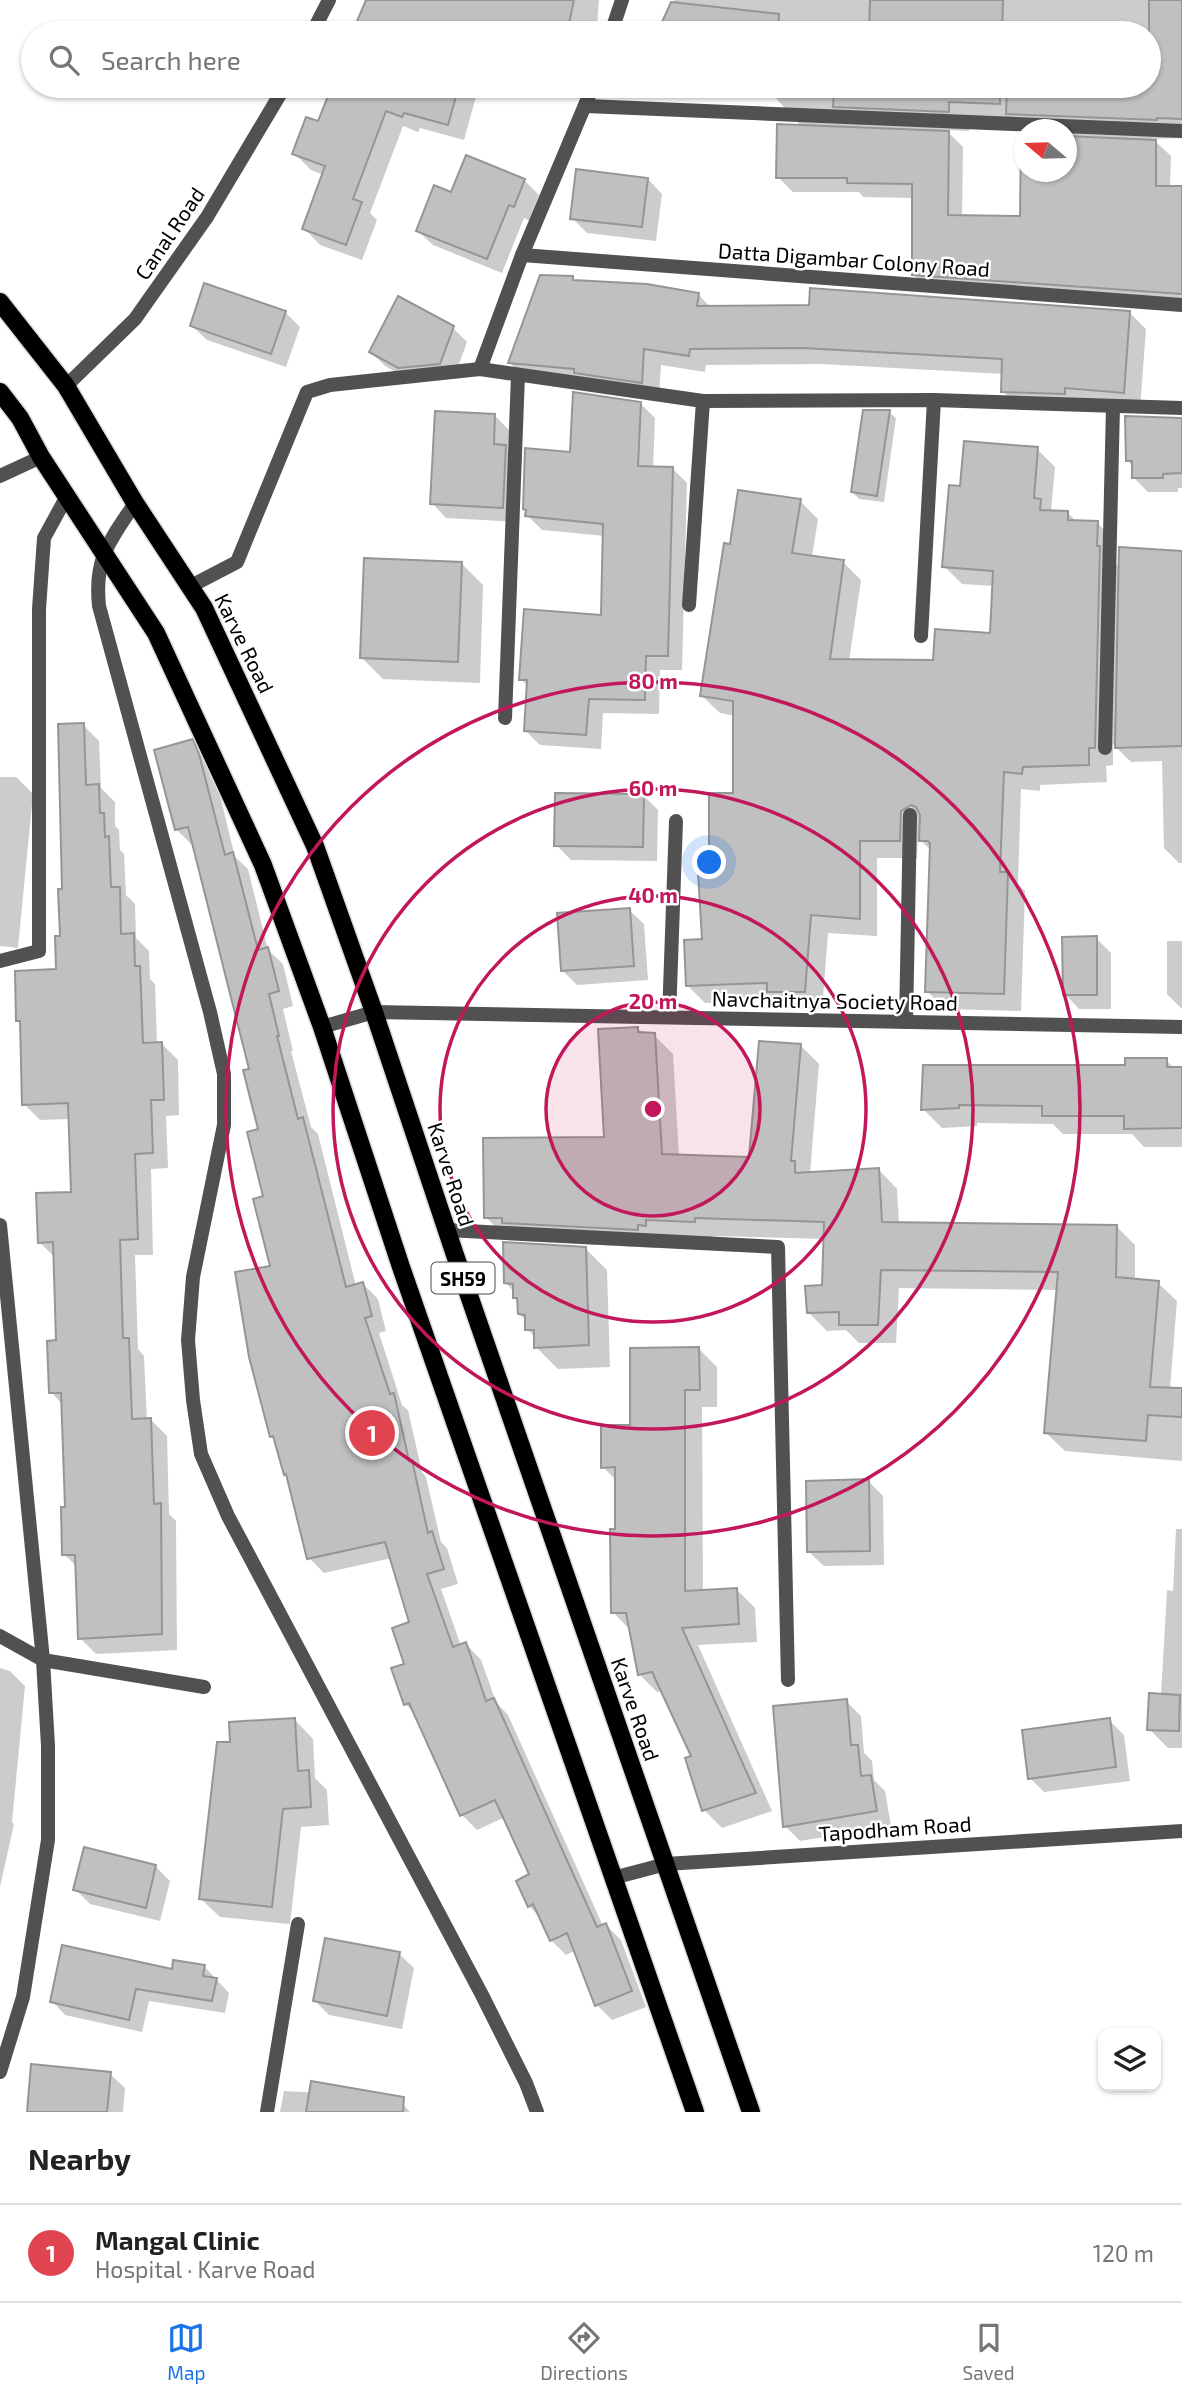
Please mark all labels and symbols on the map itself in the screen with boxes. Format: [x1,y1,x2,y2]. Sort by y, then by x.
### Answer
north arrow [1014,119,1077,182]
street label: Canal Road [129,182,209,284]
street label: Datta Digambar Colony Road [717,237,991,281]
street label: Karve Road [210,589,280,697]
text: 80 m [628,668,678,693]
text: 60 m [629,775,677,800]
your location [692,845,726,879]
text: 40 m [628,882,678,907]
street label: Navchaitnya Society Road [712,985,958,1015]
text: 20 m [629,988,677,1013]
centre of rings [641,1097,665,1121]
street label: Karve Road [423,1119,481,1229]
road number: SH59 [432,1262,494,1294]
pin: 1 [349,1407,395,1459]
street label: Karve Road [607,1654,665,1764]
street label: Tapodham Road [818,1810,972,1846]

